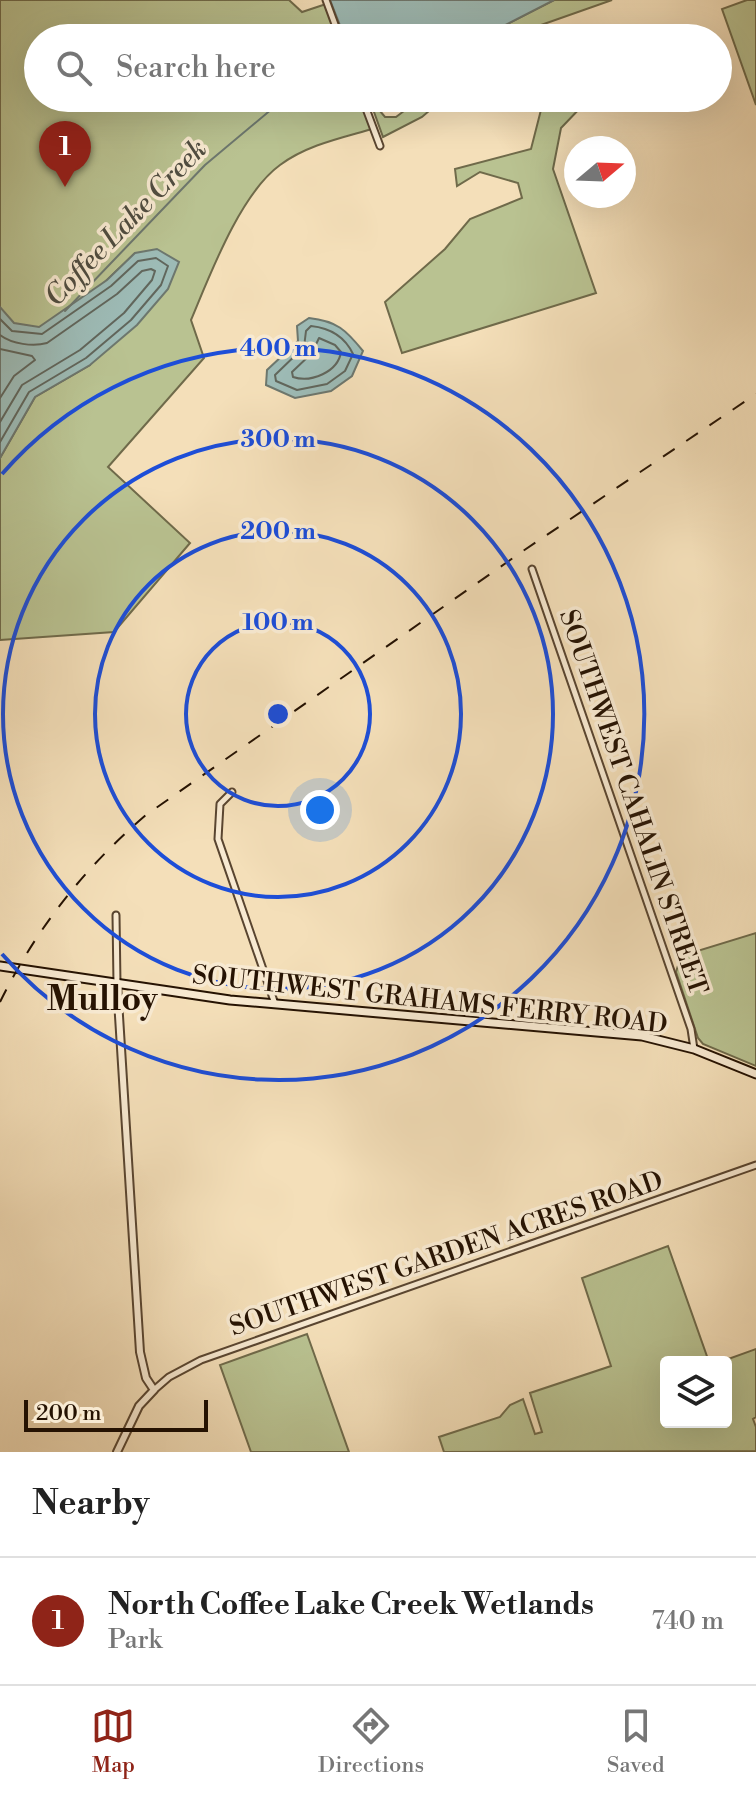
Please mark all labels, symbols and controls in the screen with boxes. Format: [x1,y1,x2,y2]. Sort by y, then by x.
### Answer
search box [24,24,732,112]
icon: search [52,46,96,90]
text: Search here [116,49,276,87]
pin: 1 [39,121,91,187]
water label: Coffee Lake Creek [37,132,215,314]
north arrow [564,136,636,208]
text: 400 m [240,334,316,364]
text: 300 m [240,425,316,455]
text: 200 m [240,517,316,547]
street label: SOUTHWEST CAHALIN STREET [552,605,714,999]
text: 100 m [242,608,314,638]
centre of rings [264,700,292,728]
your location [300,790,340,830]
street label: SOUTHWEST GRAHAMS FERRY ROAD [191,959,669,1041]
district label: Mulloy [46,979,159,1021]
street label: SOUTHWEST GARDEN ACRES ROAD [226,1165,667,1343]
map controls [660,1356,732,1428]
button: layers [660,1356,732,1428]
scale bar [24,1396,208,1432]
text: 200 m [36,1400,102,1427]
text: Nearby [32,1483,150,1525]
text: North Coffee Lake Creek Wetlands [108,1586,594,1624]
text: 1 [52,1605,64,1637]
text: 740 m [652,1605,724,1637]
text: Park [108,1624,162,1656]
tab: Map [91,1704,135,1779]
tab: Directions [318,1704,424,1779]
tab: Saved [607,1704,665,1779]

